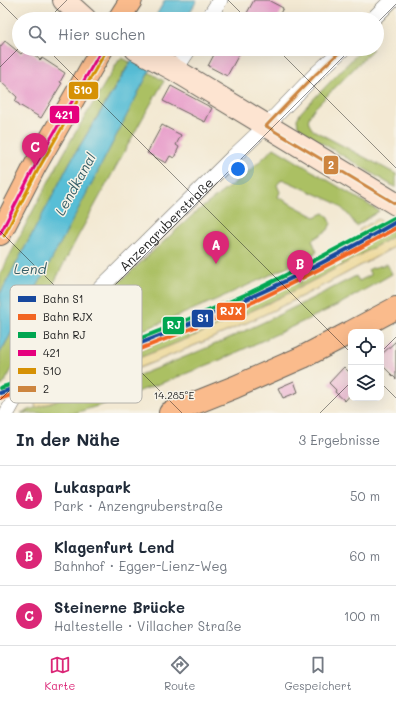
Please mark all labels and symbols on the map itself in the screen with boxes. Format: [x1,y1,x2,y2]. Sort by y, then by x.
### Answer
line badge: 510 [68,81,99,100]
text: 510 [74,82,92,97]
line badge: 421 [49,105,80,124]
text: 421 [55,107,73,122]
pin: C [22,133,48,166]
water label: Lendkanal [50,149,100,219]
line badge: 2 [323,155,339,175]
text: 2 [328,157,334,172]
your location [228,159,248,179]
street label: Anzengruberstraße [115,173,215,273]
pin: A [203,231,229,264]
pin: B [287,250,313,283]
water label: Lend [14,259,47,278]
legend [10,285,142,403]
text: Bahn S1 [43,291,84,306]
line badge: RJX [216,302,246,321]
text: RJX [220,303,242,318]
text: Bahn RJX [43,309,93,324]
line badge: S1 [191,309,214,328]
text: S1 [197,310,209,325]
line badge: RJ [162,316,185,335]
text: RJ [167,317,181,332]
text: Bahn RJ [43,327,86,342]
text: 421 [43,345,61,360]
text: 510 [43,363,61,378]
text: 2 [43,381,49,396]
text: 14.285°E [154,388,194,402]

